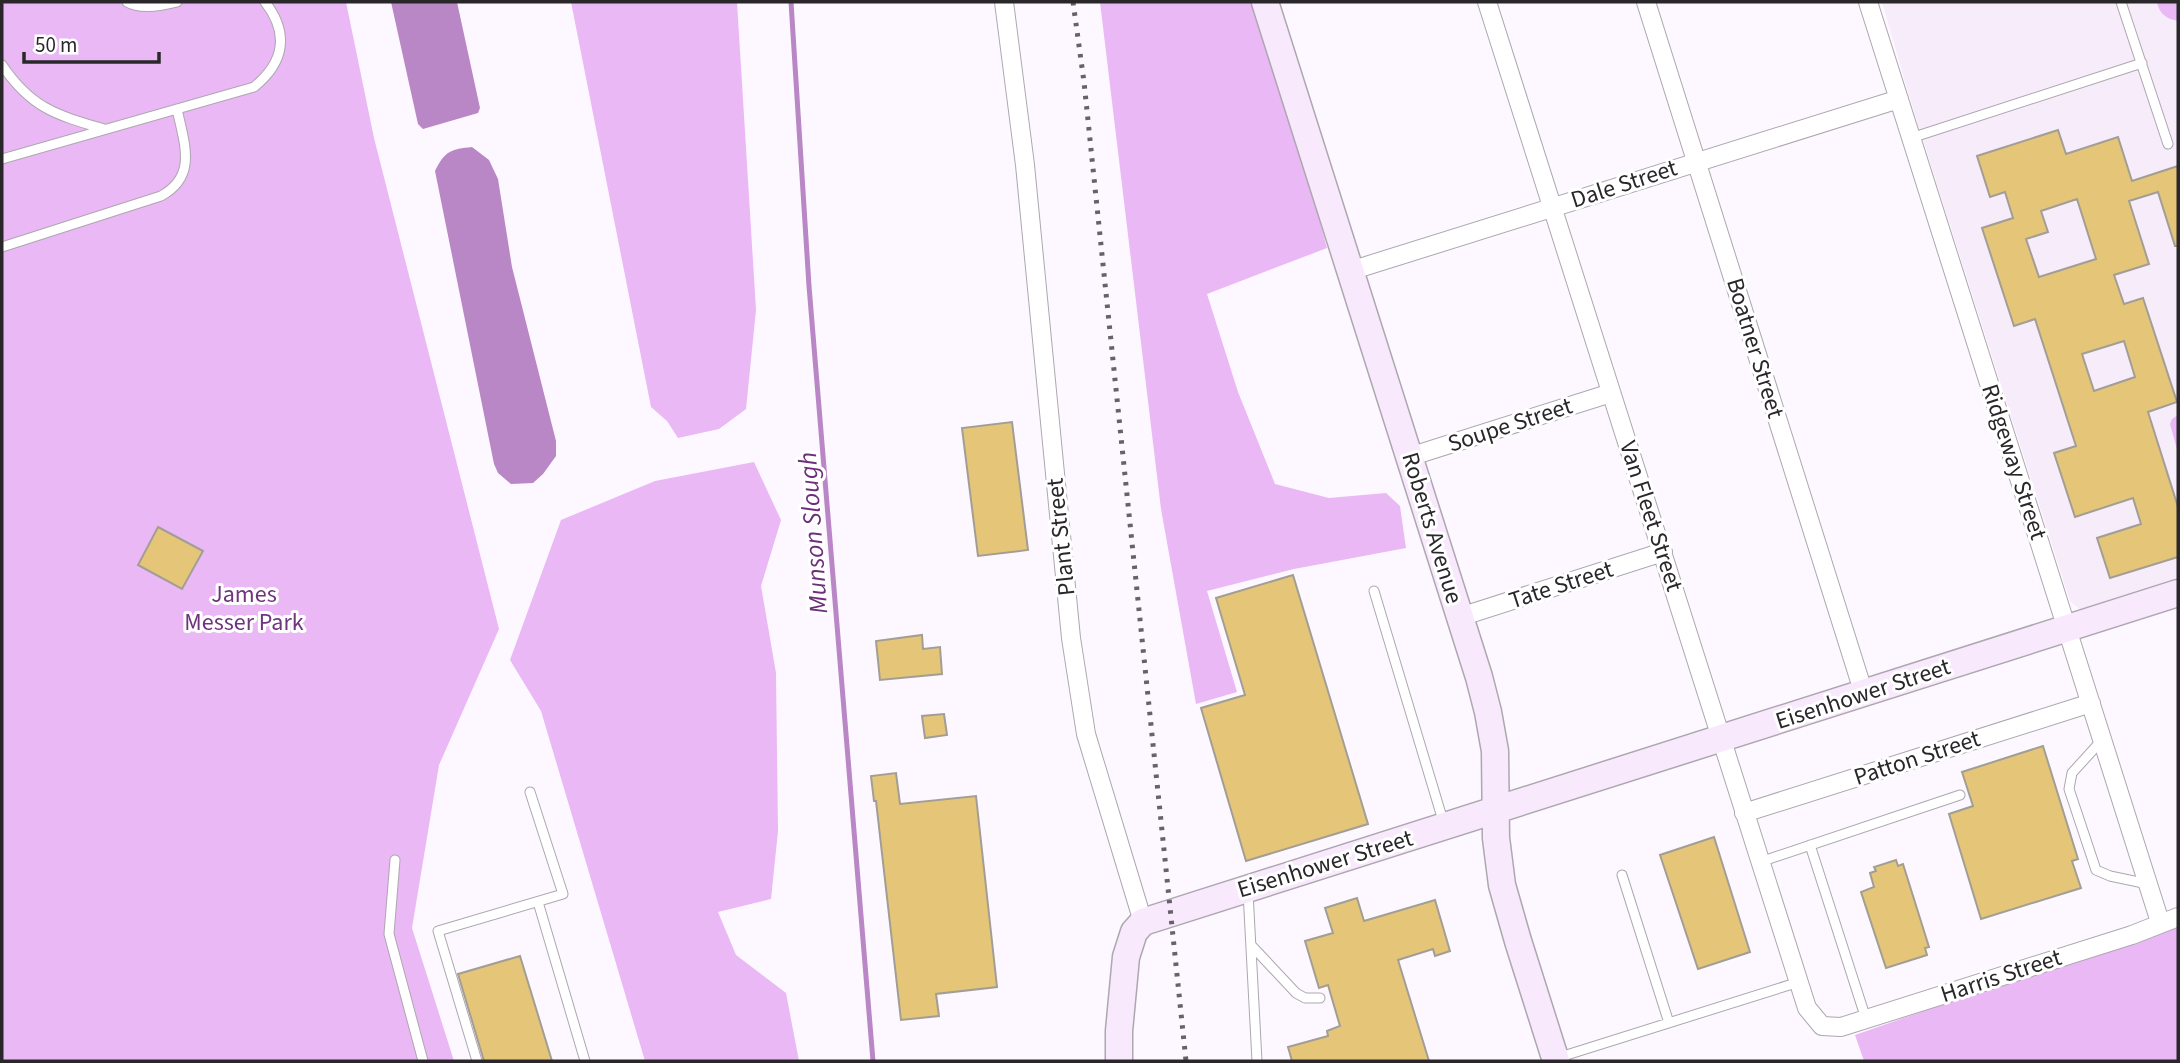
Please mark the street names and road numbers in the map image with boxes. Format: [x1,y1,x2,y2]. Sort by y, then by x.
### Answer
street label: Dale Street [1566,150,1682,218]
street label: Boatner Street [1717,274,1793,422]
street label: Ridgeway Street [1972,380,2056,544]
street label: Soupe Street [1443,388,1577,462]
street label: Van Fleet Street [1610,436,1692,596]
street label: Roberts Avenue [1392,448,1472,608]
street label: Plant Street [1037,477,1085,597]
street label: Tate Street [1504,552,1618,618]
street label: Eisenhower Street [1771,649,1955,739]
street label: Patton Street [1849,721,1985,795]
street label: Eisenhower Street [1233,821,1417,907]
street label: Harris Street [1936,940,2066,1012]

